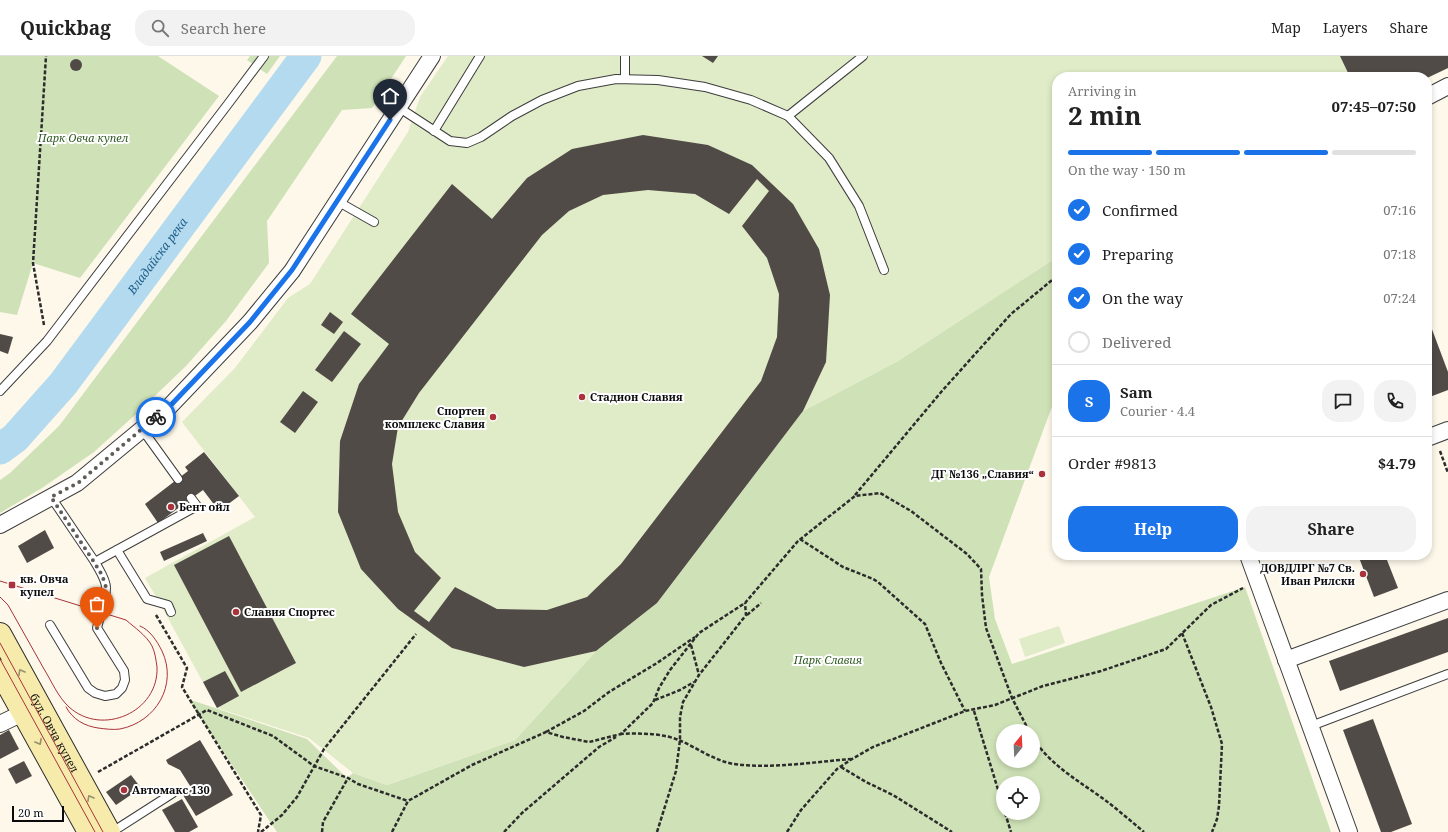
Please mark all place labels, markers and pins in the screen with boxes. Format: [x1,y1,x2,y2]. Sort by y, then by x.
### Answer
pin [373,79,407,120]
place label: Стадион Славия [590,389,683,404]
marker: Стадион Славия [577,392,587,402]
place label: Спортен комплекс Славия [385,403,486,431]
marker: Спортен комплекс Славия [488,412,498,422]
place label: ДГ №136 „Славия“ [931,466,1034,481]
marker: ДГ №136 „Славия“ [1037,469,1047,479]
place label: Бент ойл [179,499,230,514]
marker: Бент ойл [166,502,176,512]
place label: ДОВДЛРГ №7 Св. Иван Рилски [1260,560,1356,588]
marker: ДОВДЛРГ №7 Св. Иван Рилски [1358,569,1368,579]
place label: кв. Овча купел [20,571,69,599]
marker: кв. Овча купел [7,580,17,590]
pin [80,587,114,628]
place label: Славия Спортес [244,604,335,619]
marker: Славия Спортес [231,607,241,617]
place label: Автомакс 130 [132,782,210,797]
marker: Автомакс 130 [119,785,129,795]

